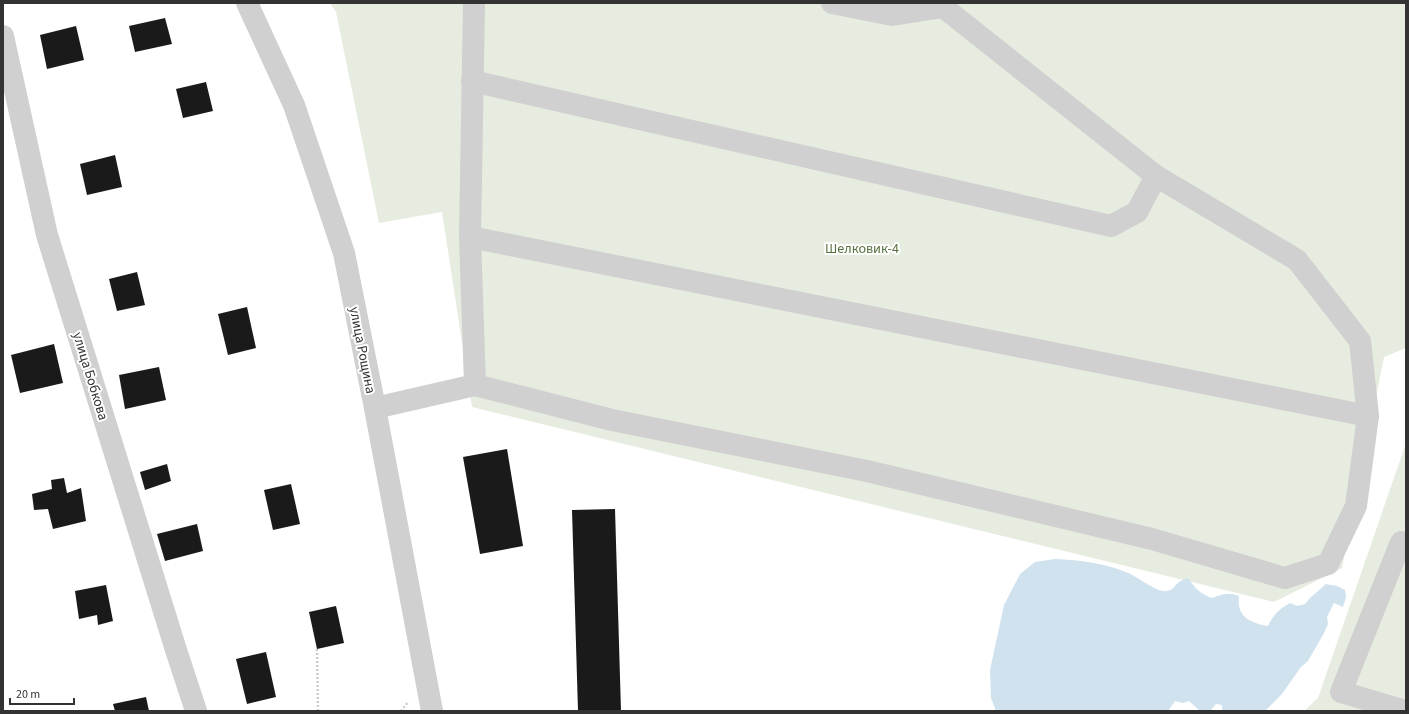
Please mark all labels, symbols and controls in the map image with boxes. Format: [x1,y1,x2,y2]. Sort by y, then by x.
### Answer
park label: Шелковик-4 [825,239,899,259]
street label: улица Рощина [344,305,380,395]
street label: улица Бобкова [67,330,113,423]
scale bar [10,680,74,706]
text: 20 m [16,686,40,703]

